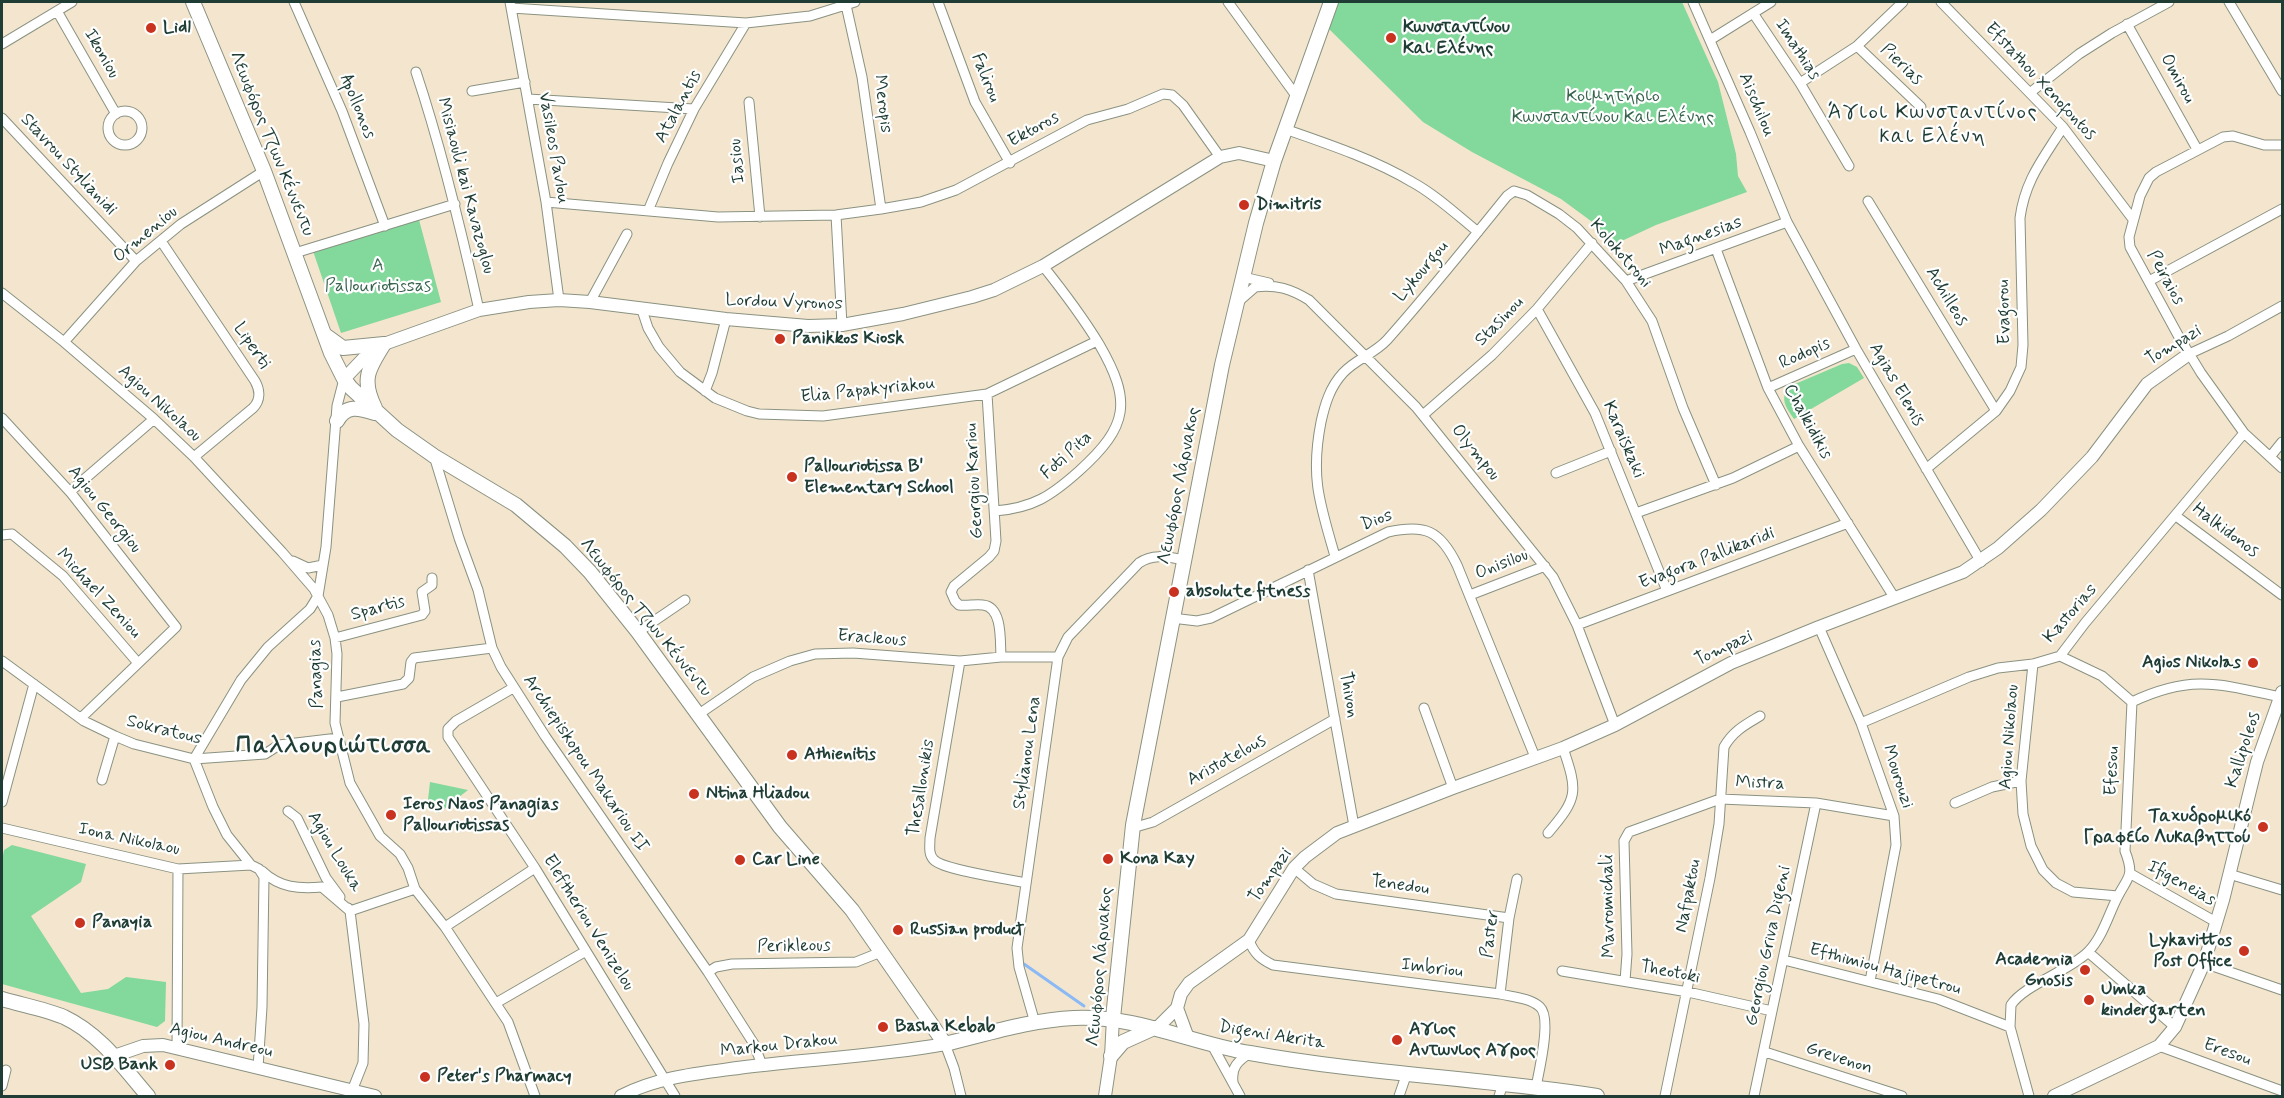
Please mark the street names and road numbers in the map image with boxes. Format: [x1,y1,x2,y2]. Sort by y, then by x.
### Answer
street label: Imathias [1769,15,1825,85]
street label: Efstathou Xenofontos [1980,18,2100,146]
street label: Ikoniou [78,25,124,83]
street label: Pierias [1875,40,1927,90]
street label: Λεωφόρος Τζων Κέννεντυ [224,48,318,240]
street label: Falirou [965,50,1005,106]
street label: Omirou [2155,51,2199,107]
street label: Atalantis [651,67,707,147]
street label: Aischilou [1733,70,1779,140]
street label: Apollonos [334,72,380,142]
street label: Meropis [868,74,896,134]
street label: Vasileos Pavlou [533,90,573,206]
street label: Misiaouli kai Kavazoglou [431,96,499,276]
street label: Ektoros [1005,107,1063,153]
street label: Stavrou Stylianidi [15,109,121,221]
street label: Iasiou [725,138,751,184]
street label: Ormeniou [109,202,183,268]
street label: Magnesias [1657,212,1745,262]
street label: Kolokotroni [1584,215,1656,293]
street label: Lykourgou [1390,237,1454,307]
street label: Peiraios [2141,247,2189,309]
street label: Achilleos [1920,263,1972,331]
street label: Evagorou [1994,279,2016,345]
street label: Lordou Vyronos [725,290,843,316]
street label: Stasinou [1471,293,1529,351]
street label: Liperti [228,319,274,373]
street label: Tompazi [2142,321,2206,371]
street label: Rodopis [1776,333,1834,375]
street label: Agias Elenis [1864,340,1928,430]
street label: Agiou Nikolaou [113,361,205,447]
street label: Elia Papakyriakou [800,373,936,409]
street label: Chalkidikis [1778,381,1836,463]
street label: Karaiskaki [1597,398,1649,482]
street label: Λεωφόρος Λάρνακος [1154,405,1206,567]
street label: Olympou [1446,420,1504,486]
street label: Georgiou Kariou [961,422,989,540]
street label: Foti Pita [1037,427,1097,485]
street label: Agiou Georgiou [62,462,146,558]
street label: Halkidonos [2187,499,2263,563]
street label: Dios [1358,505,1396,537]
street label: Evagora Pallikaridi [1636,523,1778,595]
street label: Λεωφόρος Τζων Κέννεντυ [574,534,716,702]
street label: Michael Zeniou [51,544,145,644]
street label: Onisilou [1472,545,1532,585]
street label: Kastorias [2039,580,2103,648]
street label: Spartis [349,591,407,627]
street label: Eracleous [837,626,907,652]
street label: Tompazi [1691,626,1757,672]
street label: Panagias [305,639,329,709]
street label: Thivon [1333,670,1363,720]
street label: Archiepiskopou Makariou II [518,671,652,857]
street label: Agiou Nikolaou [1996,684,2024,790]
street label: Stylianou Lena [1009,695,1047,811]
street label: Kallipoleos [2222,709,2266,791]
street label: Sokratous [124,711,204,751]
street label: Aristotelous [1184,730,1270,792]
street label: Thesallonikis [904,738,940,838]
street label: Mourouzi [1877,743,1917,811]
street label: Efesou [2101,746,2125,796]
street label: Mistra [1735,772,1785,796]
street label: Agiou Louka [302,808,366,896]
street label: Iona Nikolaou [76,819,182,861]
street label: Tompazi [1244,845,1298,907]
street label: Eleftheriou Venizelou [537,851,639,995]
street label: Mavromichali [1597,854,1621,958]
street label: Ifigeneias [2143,856,2219,912]
street label: Nafpaktou [1671,857,1707,935]
street label: Georgiou Griva Digeni [1741,864,1797,1028]
street label: Tenedou [1369,871,1431,901]
street label: Λεωφόρος Λάρνακος [1083,886,1119,1048]
street label: Paster [1477,909,1505,959]
street label: Perikleous [757,936,831,958]
street label: Efthimiou Hajipetrou [1807,939,1963,1001]
street label: Imbriou [1400,954,1464,984]
street label: Theotoki [1638,957,1702,989]
street label: Digeni Akrita [1217,1017,1327,1055]
street label: Agiou Andreou [167,1019,275,1063]
street label: Markou Drakou [719,1029,839,1063]
street label: Eresou [2200,1034,2254,1072]
street label: Grevenon [1803,1038,1875,1080]

